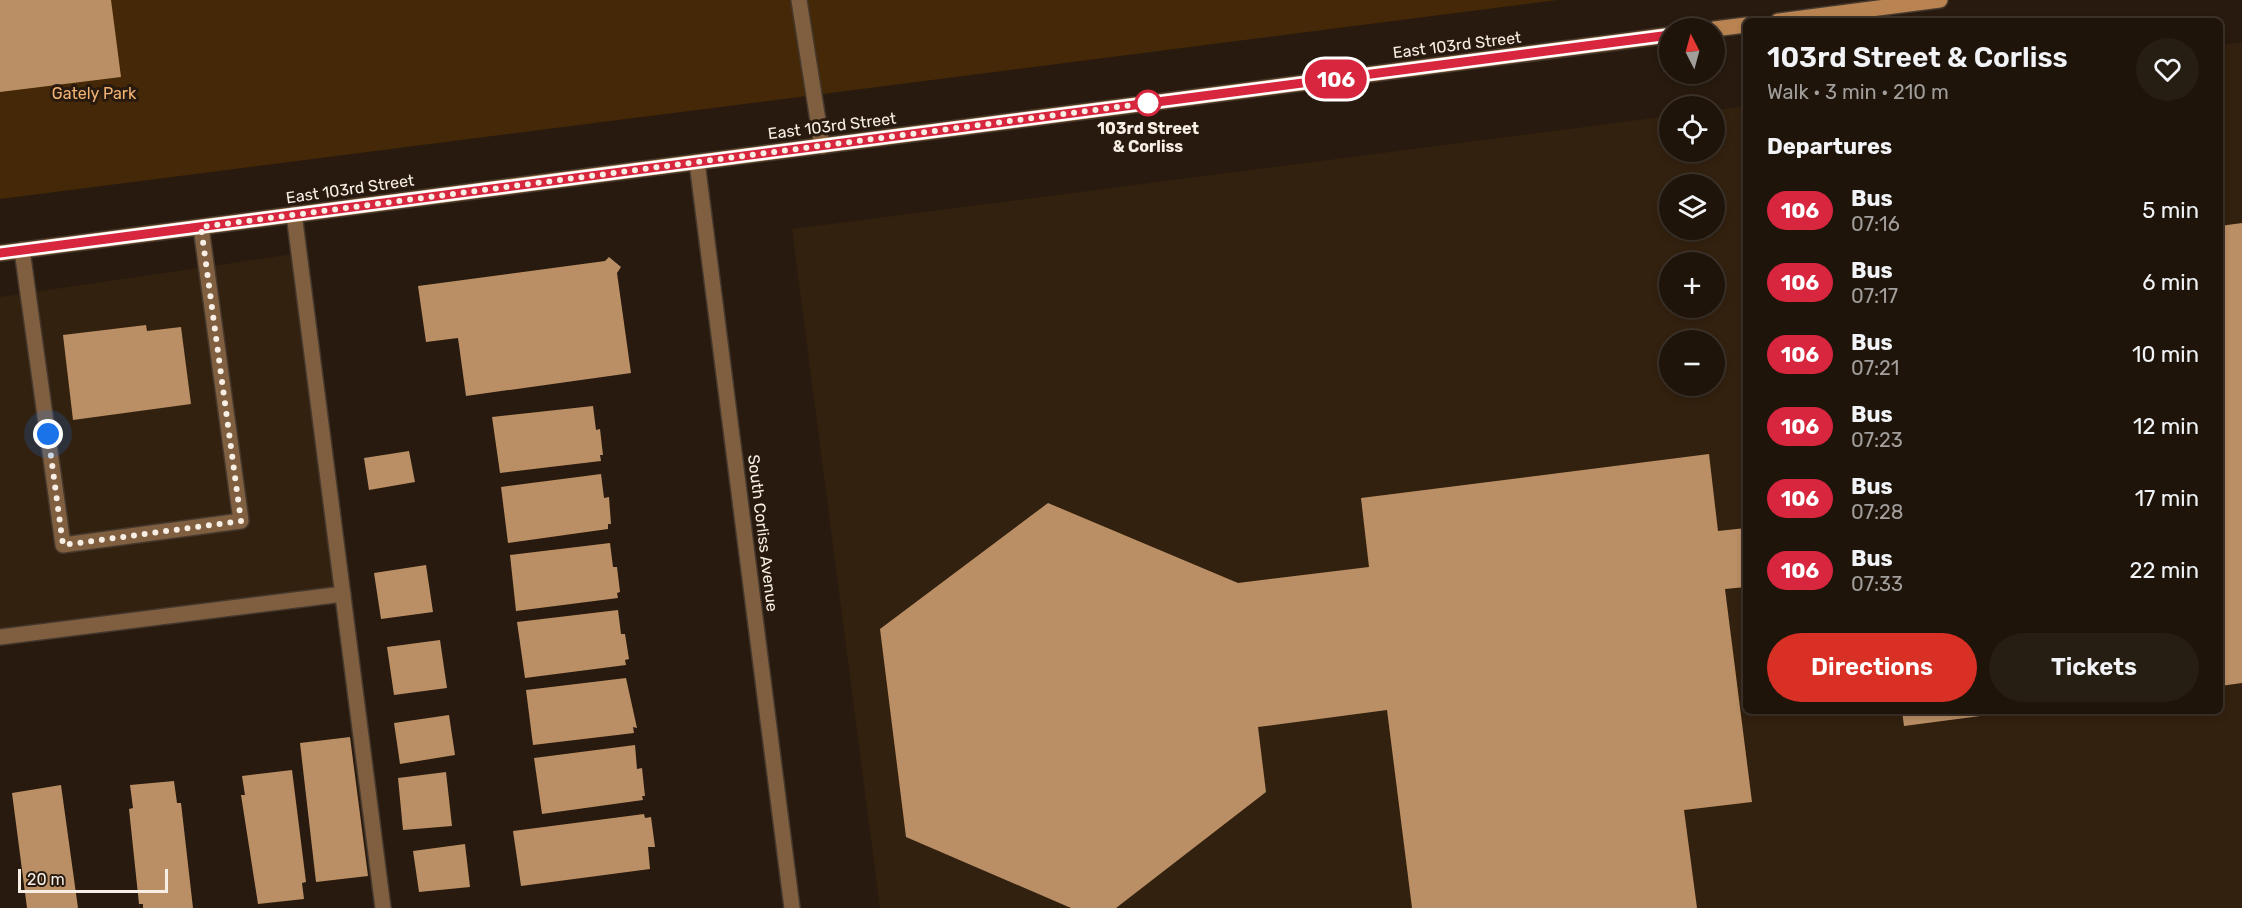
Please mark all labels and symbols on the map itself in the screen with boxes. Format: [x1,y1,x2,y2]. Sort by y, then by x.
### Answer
north arrow [1659,18,1725,84]
street label: East 103rd Street [1392,28,1522,62]
line badge: 106 [1302,60,1370,98]
park label: Gately Park [52,84,137,103]
marker: 103rd Street & Corliss [1135,90,1161,116]
street label: East 103rd Street [767,109,897,143]
place label: 103rd Street & Corliss [1097,119,1199,156]
street label: East 103rd Street [285,171,415,207]
your location [33,419,63,449]
street label: South Corliss Avenue [744,453,782,613]
scale bar [18,866,168,894]

